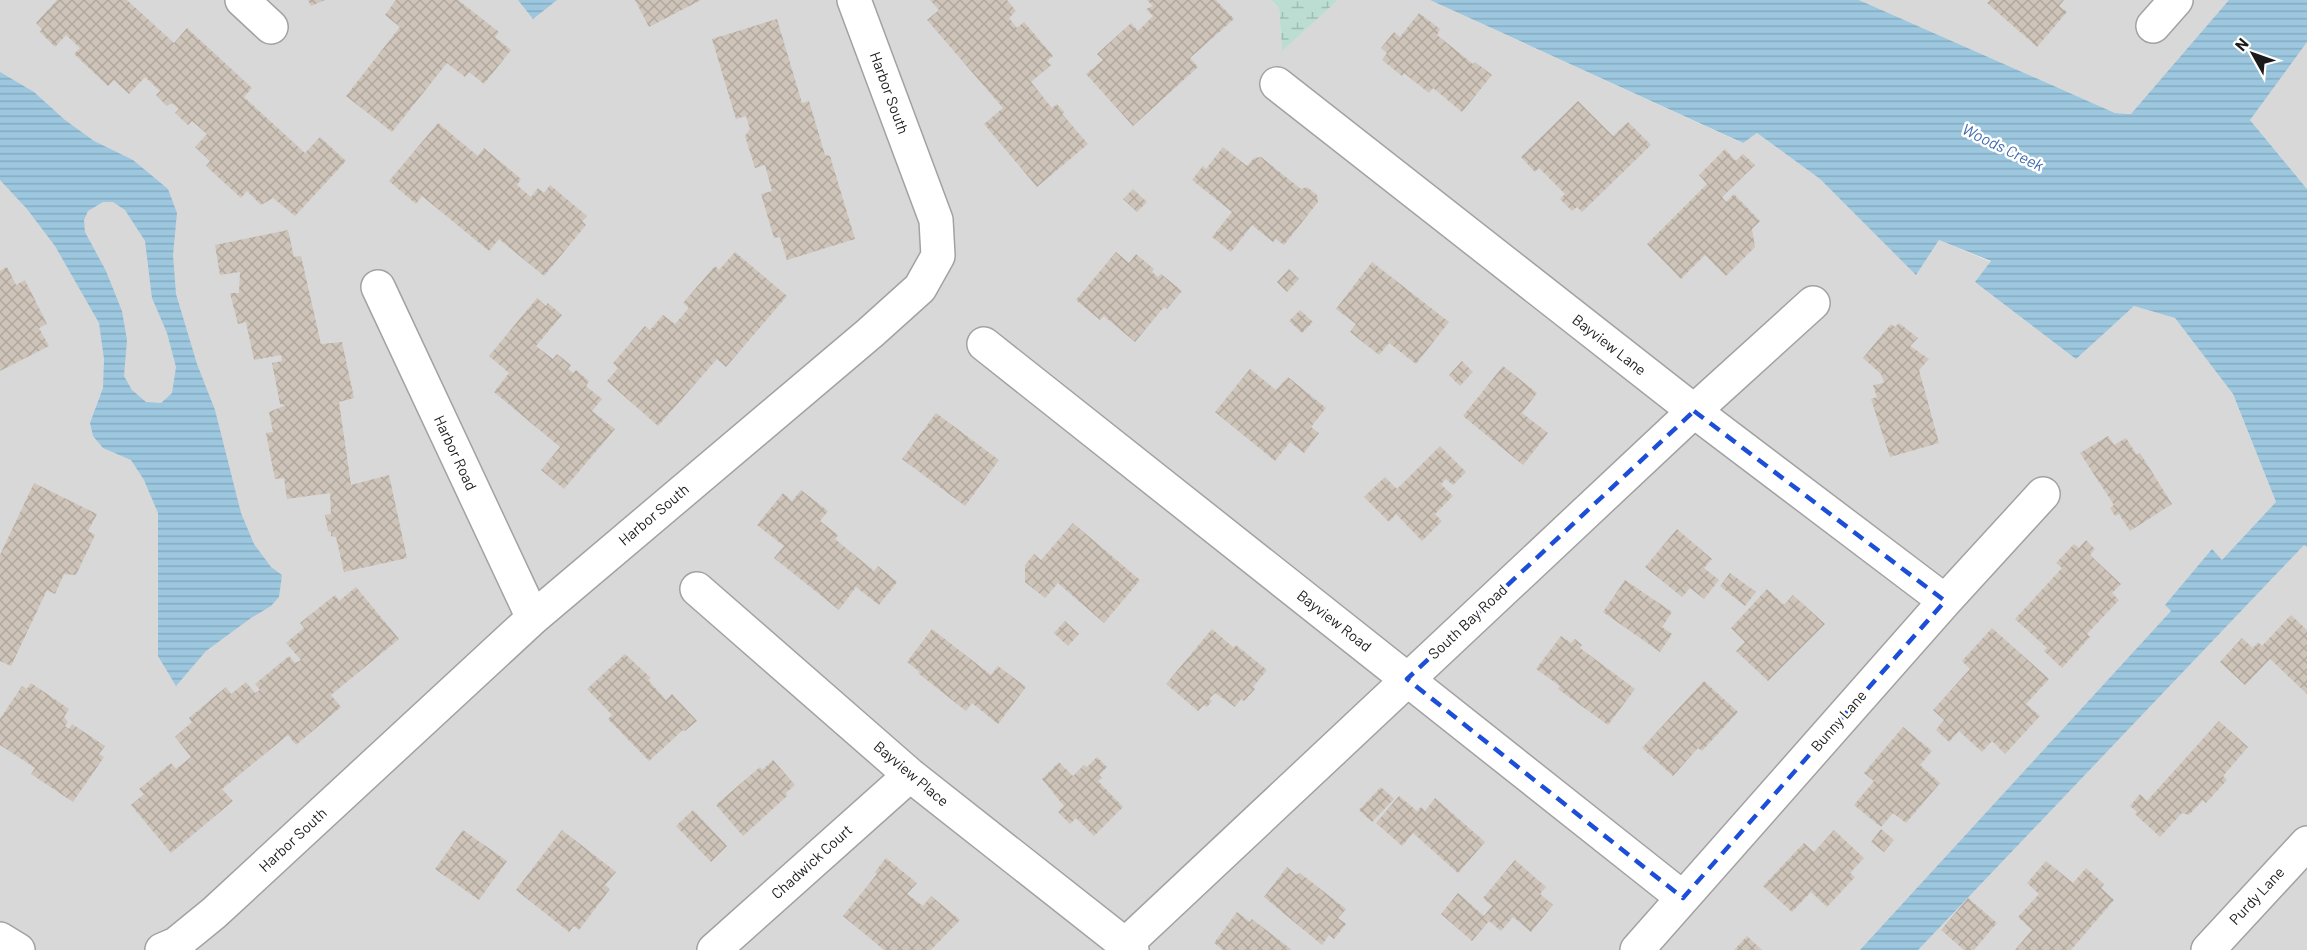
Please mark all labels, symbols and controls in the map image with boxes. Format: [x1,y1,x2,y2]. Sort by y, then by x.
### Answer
north arrow [2223,24,2283,84]
text: N [2230,34,2252,54]
street label: Harbor South [867,49,913,136]
water label: Woods Creek [1959,119,2047,175]
street label: Bayview Lane [1569,310,1650,379]
street label: Harbor Road [431,412,481,493]
street label: Harbor South [615,480,692,549]
street label: South Bay Road [1424,580,1511,662]
street label: Bayview Road [1294,586,1375,655]
street label: Bunny Lane [1807,686,1870,755]
street label: Bayview Place [871,737,953,810]
street label: Harbor South [255,803,330,875]
street label: Chadwick Court [767,820,855,902]
street label: Purdy Lane [2225,863,2288,928]

